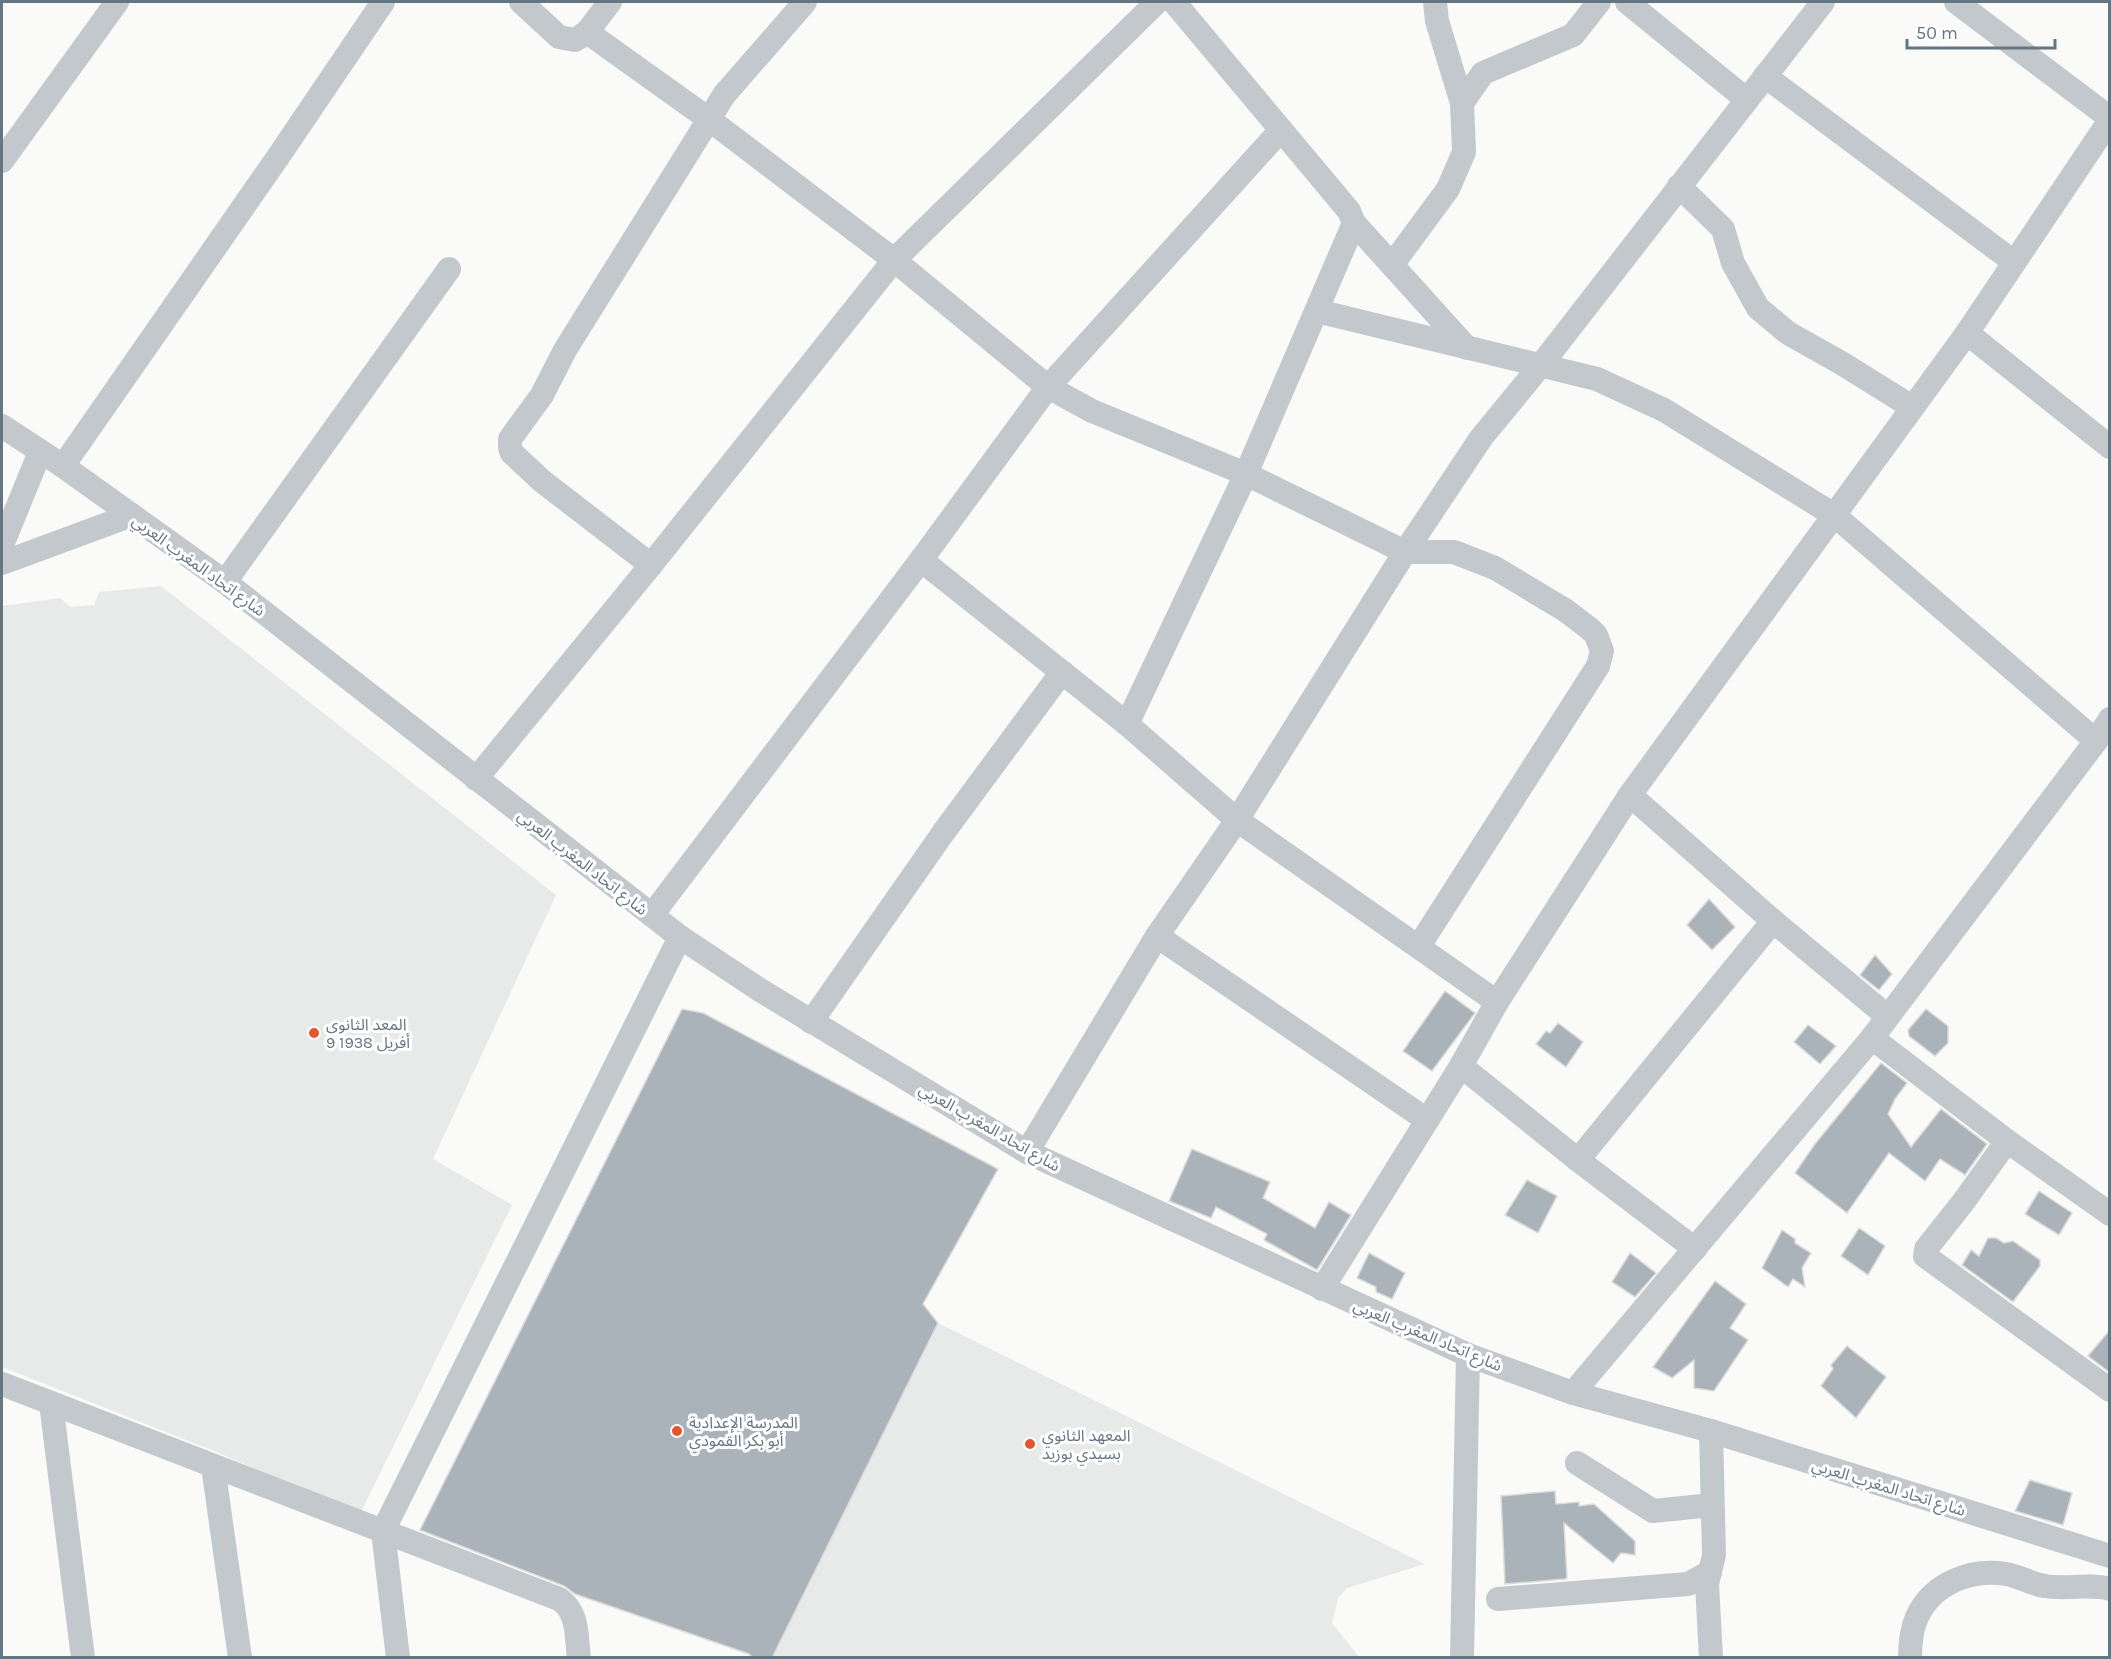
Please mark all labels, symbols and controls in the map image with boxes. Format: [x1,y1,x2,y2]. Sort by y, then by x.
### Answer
scale bar [1907,12,2056,50]
text: 50 m [1916,22,1958,44]
street label: شارع اتحاد المغرب العربي [127,511,269,622]
street label: شارع اتحاد المغرب العربي [512,806,651,921]
place label: المعد الثانوي 9 أفريل 1938 [326,1015,410,1052]
marker: المعد الثانوي 9 أفريل 1938 [307,1026,321,1040]
street label: شارع اتحاد المغرب العربي [914,1079,1064,1178]
street label: شارع اتحاد المغرب العربي [1349,1296,1505,1378]
place label: المدرسة الإعدادية أبو بكر القمودي [689,1413,798,1453]
marker: المدرسة الإعدادية أبو بكر القمودي [670,1424,684,1438]
place label: المعهد الثانوي بسيدي بوزيد [1042,1426,1131,1466]
marker: المعهد الثانوي بسيدي بوزيد [1023,1437,1037,1451]
street label: شارع اتحاد المغرب العربي [1809,1455,1968,1523]

